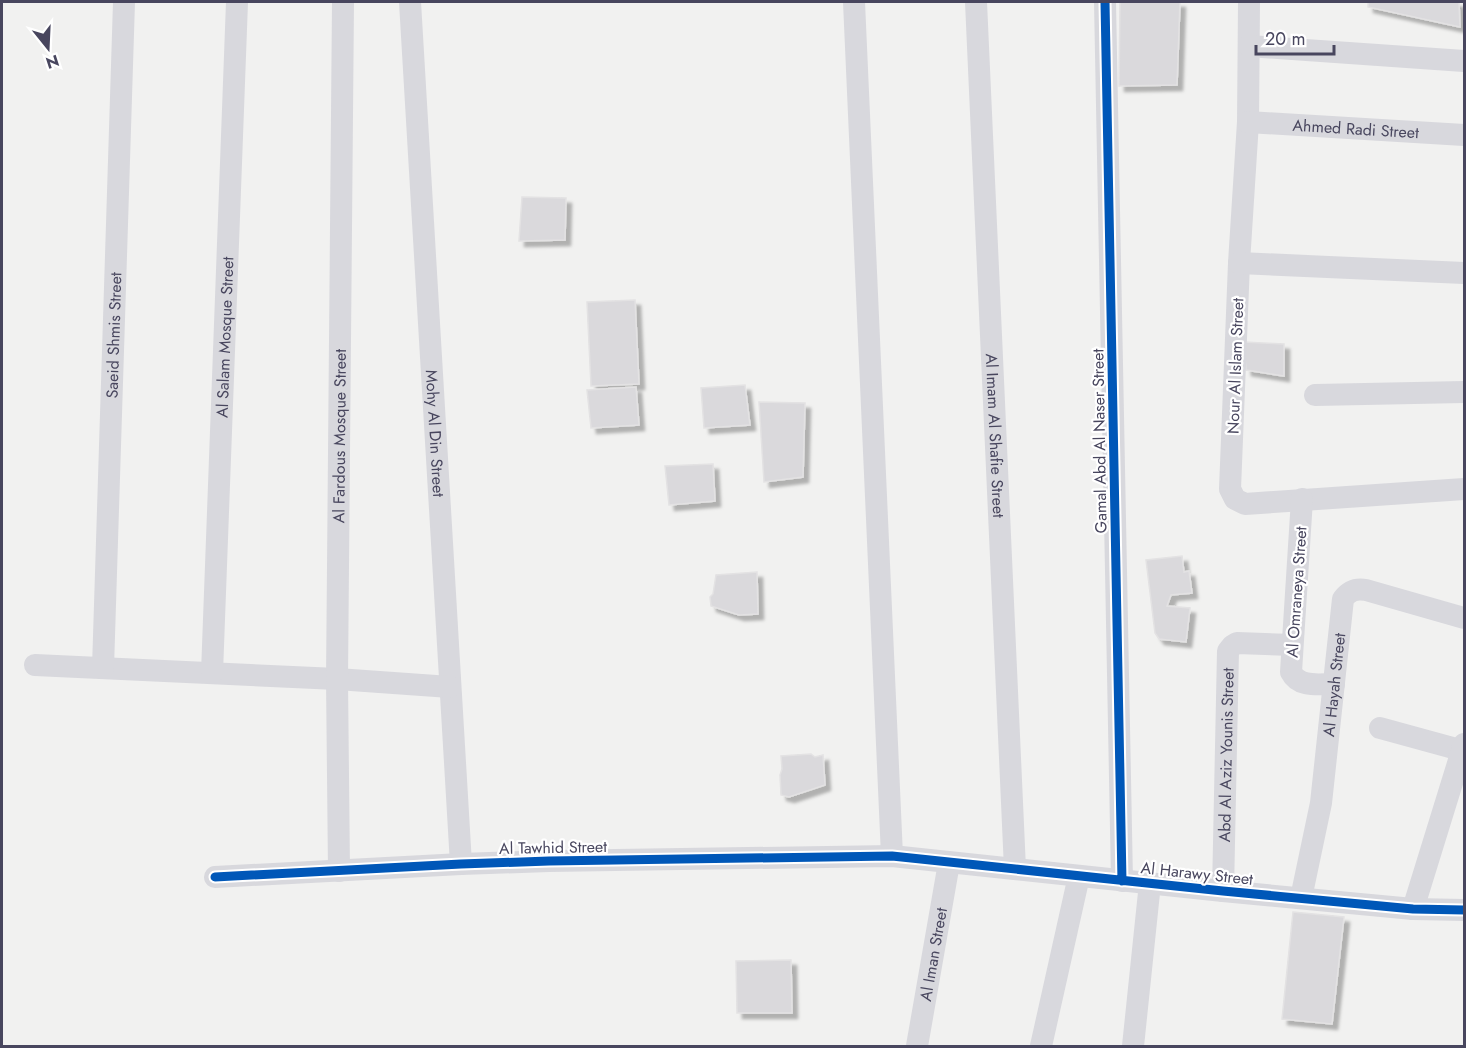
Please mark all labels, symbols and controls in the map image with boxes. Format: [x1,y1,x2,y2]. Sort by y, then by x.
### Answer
north arrow [18,18,78,78]
scale bar [1256,18,1334,56]
text: 20 m [1265,26,1305,52]
text: N [43,49,62,75]
street label: Ahmed Radi Street [1292,114,1420,144]
street label: Al Salam Mosque Street [211,256,240,418]
street label: Saeid Shmis Street [101,272,127,399]
street label: Nour Al Islam Street [1222,297,1249,434]
street label: Gamal Abd Al Naser Street [1086,348,1113,533]
street label: Al Fardous Mosque Street [327,349,352,523]
street label: Al Imam Al Shafie Street [980,353,1010,518]
street label: Mohy Al Din Street [420,369,450,498]
street label: Al Omraneya Street [1280,526,1313,658]
street label: Al Hayah Street [1317,632,1351,738]
street label: Abd Al Aziz Younis Street [1213,667,1240,842]
street label: Al Tawhid Street [499,835,607,860]
street label: Al Harawy Street [1140,856,1254,891]
street label: Al Iman Street [914,906,953,1003]

